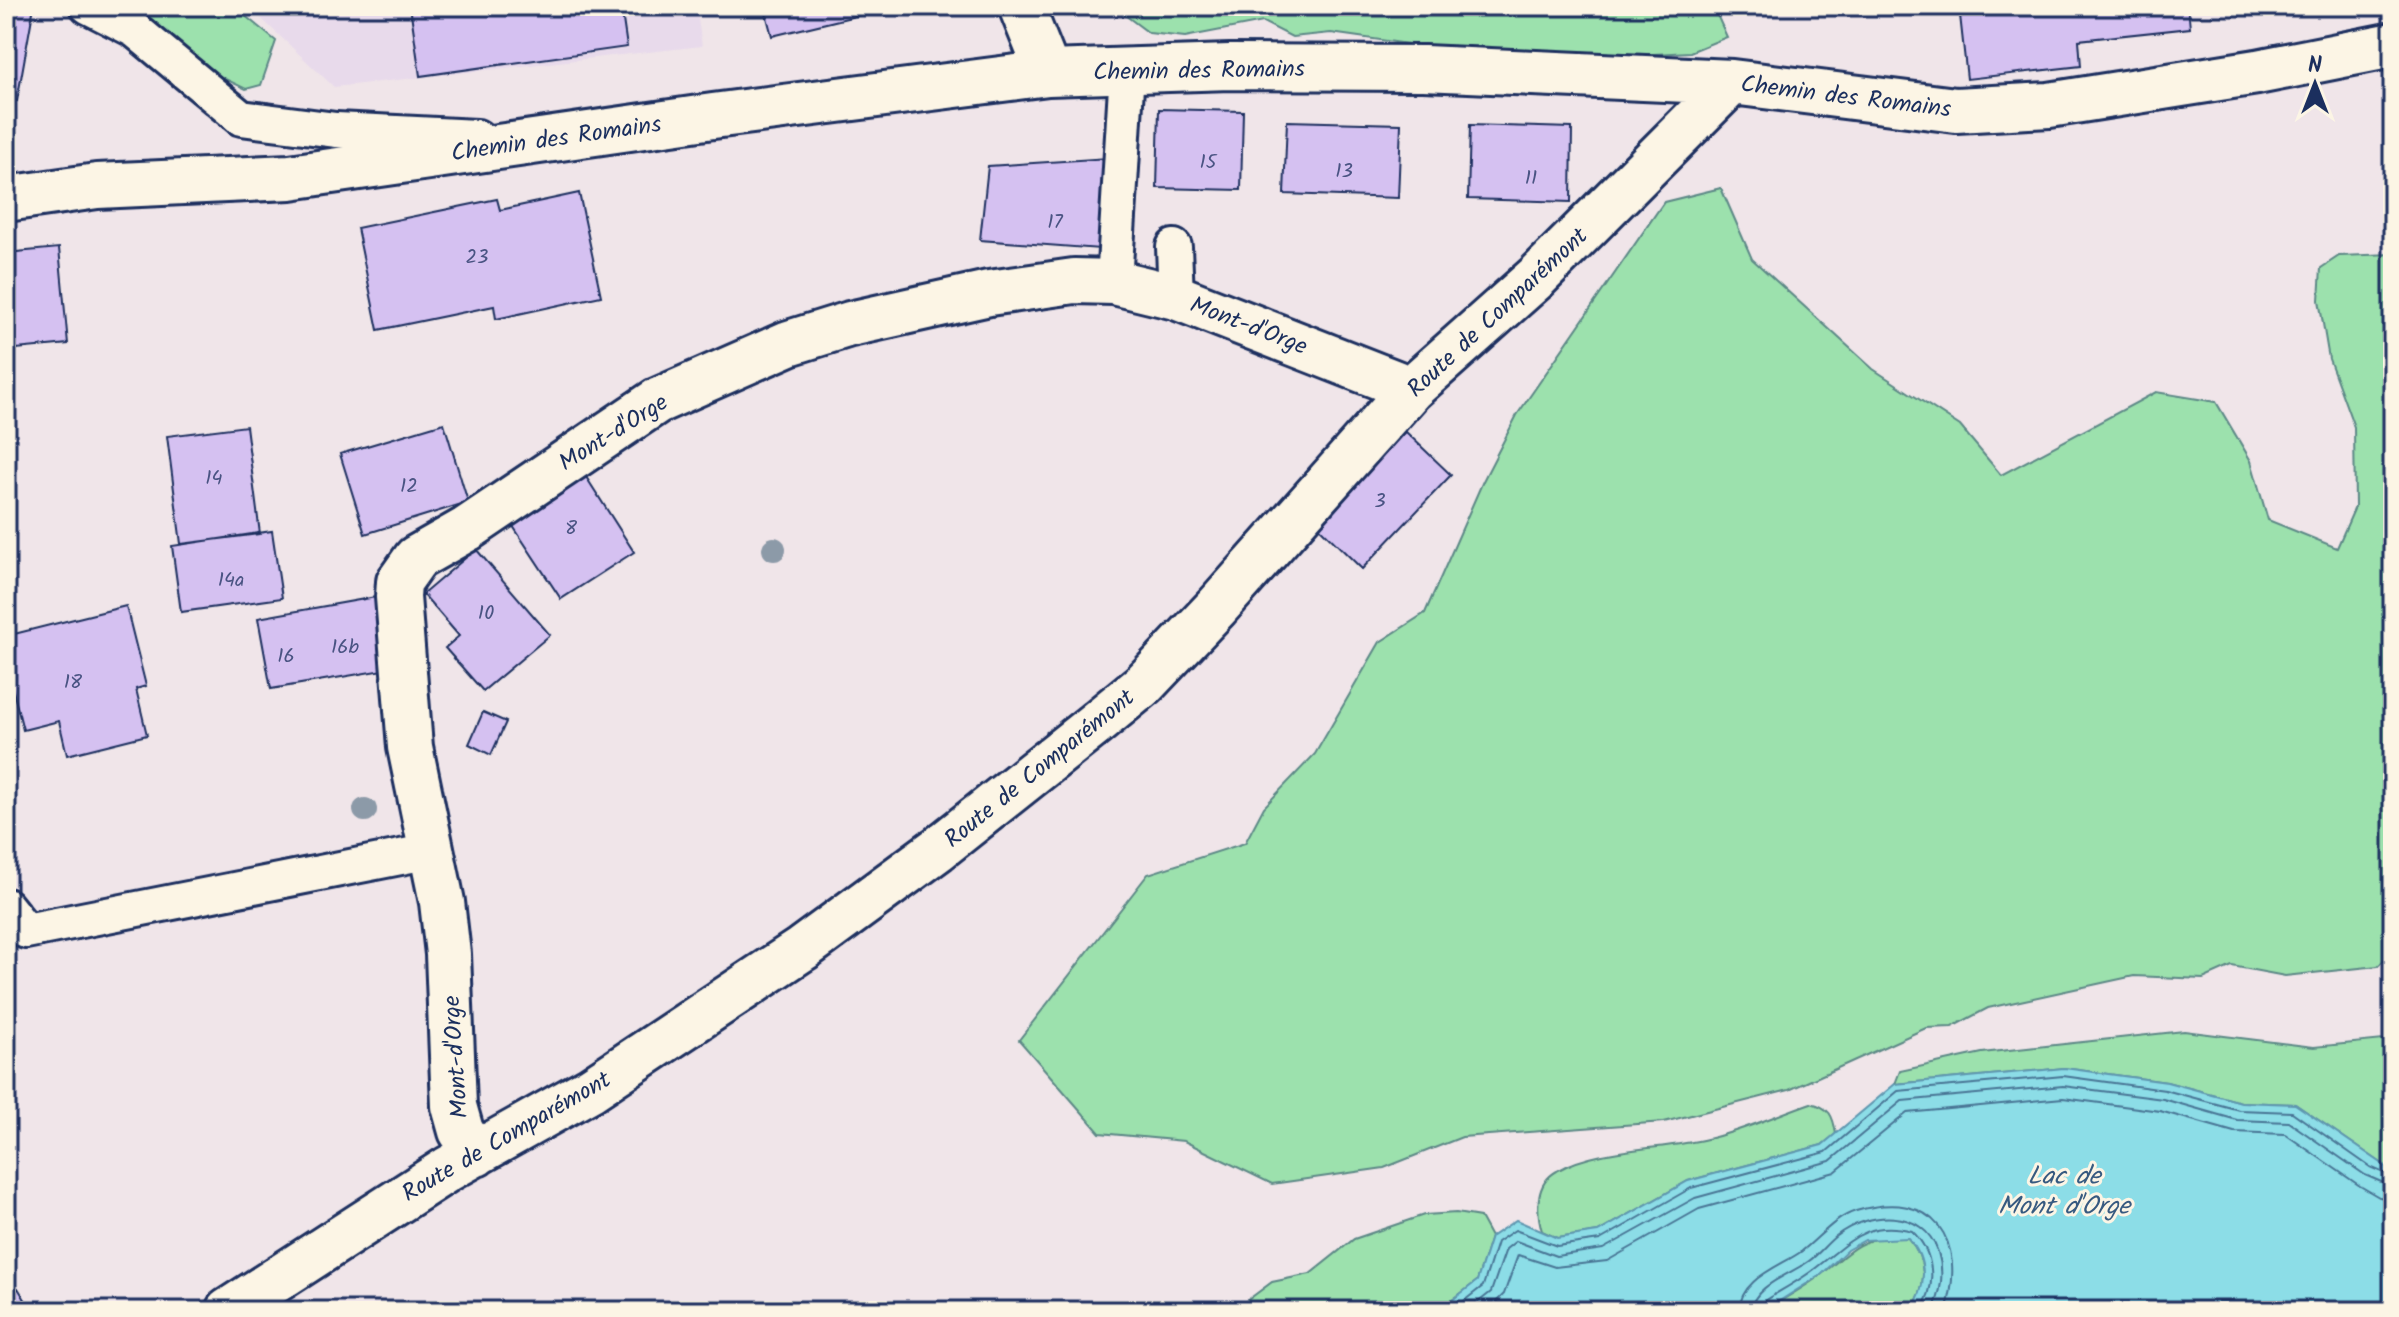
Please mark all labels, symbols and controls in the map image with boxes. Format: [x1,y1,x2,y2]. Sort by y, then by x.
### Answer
north arrow [2275,44,2355,124]
text: N [2308,49,2322,84]
street label: Chemin des Romains [1093,50,1305,93]
street label: Chemin des Romains [1738,65,1953,130]
street label: Chemin des Romains [449,105,664,174]
house number: 15 [1199,147,1218,179]
house number: 13 [1335,156,1353,188]
house number: 11 [1525,163,1537,195]
house number: 17 [1047,207,1064,239]
street label: Route de Comparémont [1398,218,1598,408]
house number: 23 [465,242,489,274]
street label: Mont-d'Orge [1184,286,1313,367]
street label: Mont-d'Orge [551,384,677,482]
house number: 14 [205,463,223,495]
house number: 12 [400,471,418,503]
house number: 3 [1374,486,1386,518]
house number: 8 [565,513,578,545]
house number: 14a [218,565,244,597]
house number: 10 [478,598,494,630]
house number: 16b [331,632,359,664]
house number: 16 [277,641,295,673]
house number: 18 [64,667,83,699]
street label: Route de Comparémont [936,679,1145,859]
street label: Mont-d'Orge [433,994,480,1120]
street label: Route de Comparémont [395,1061,619,1213]
water label: Lac de Mont d'Orge [1998,1156,2132,1228]

